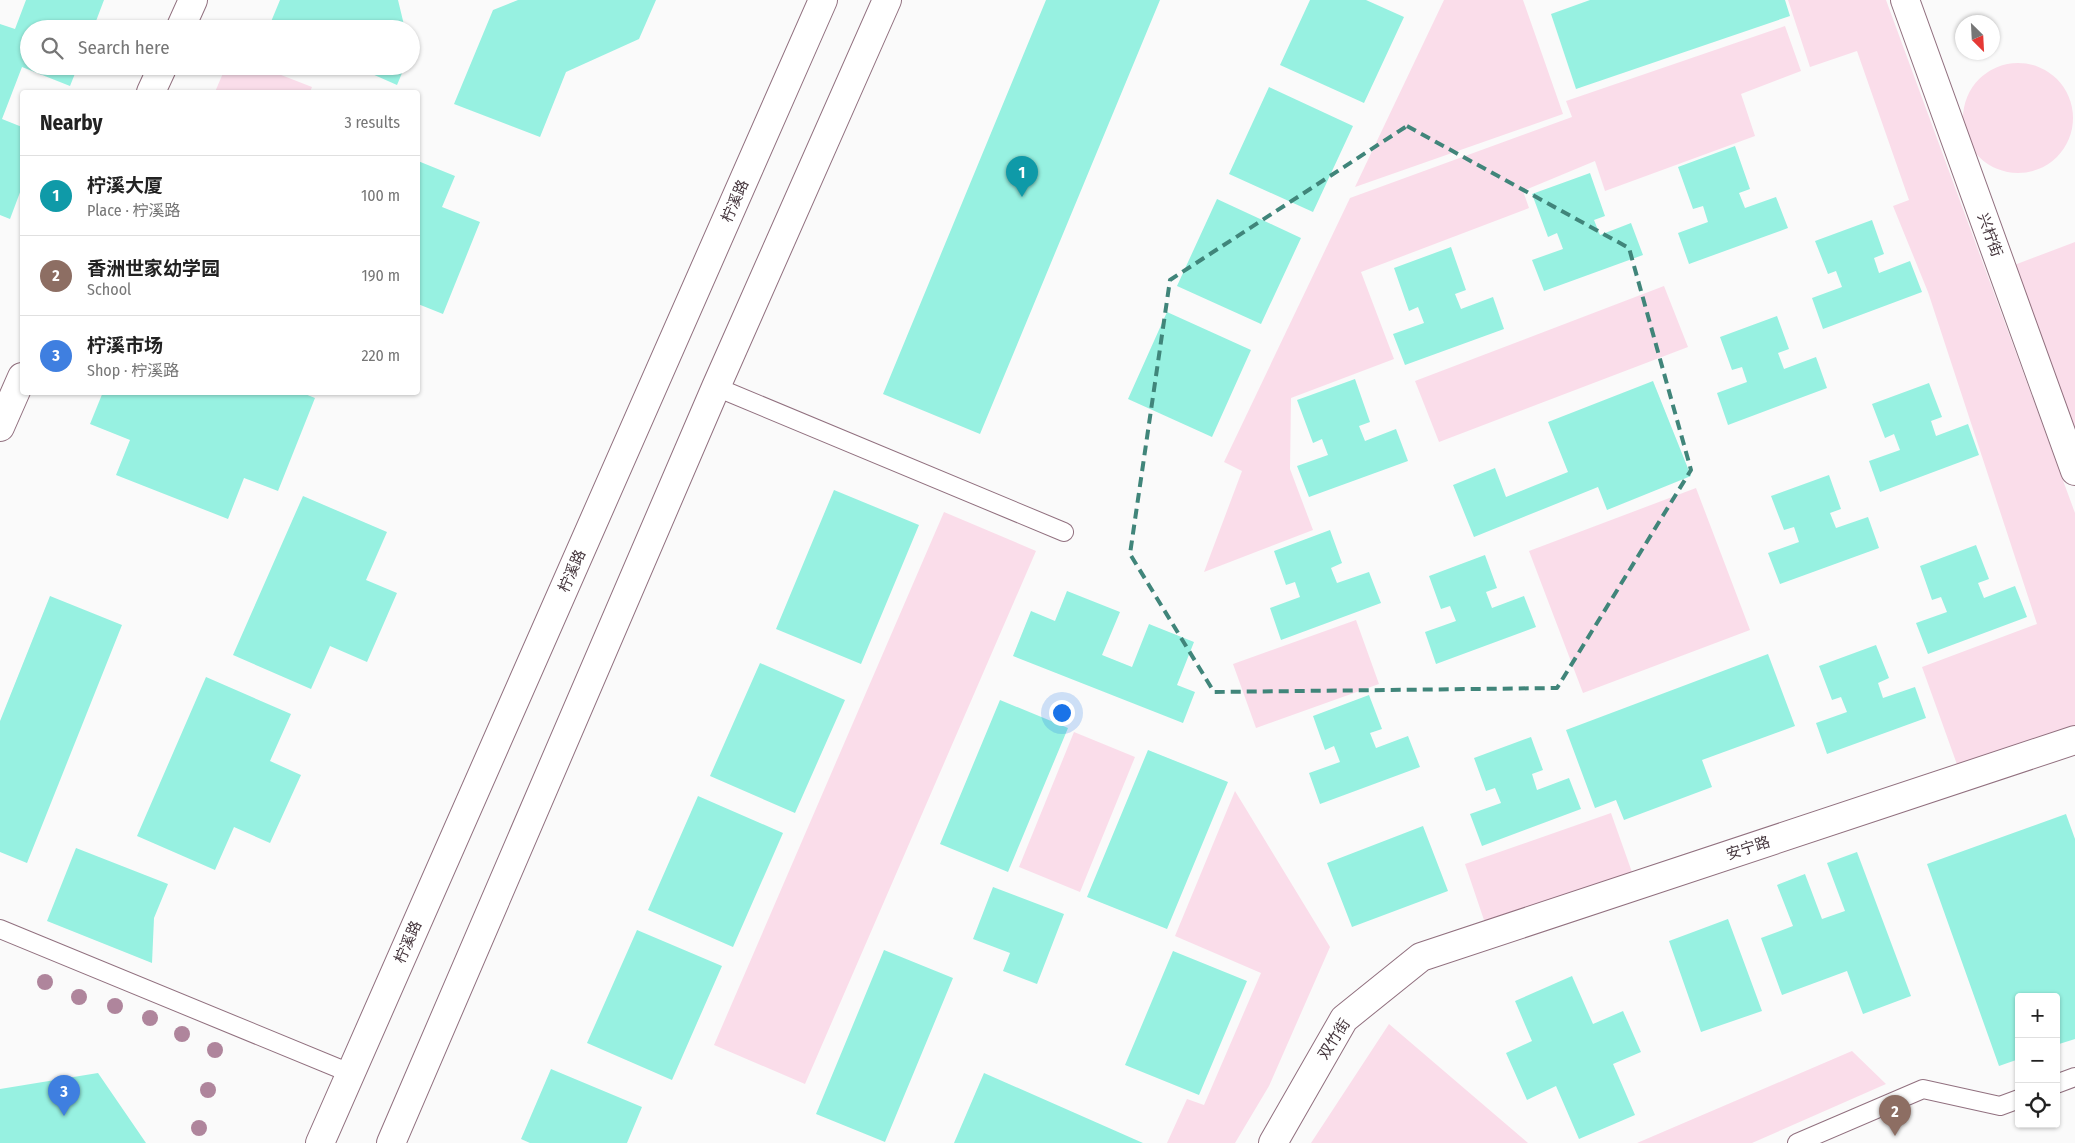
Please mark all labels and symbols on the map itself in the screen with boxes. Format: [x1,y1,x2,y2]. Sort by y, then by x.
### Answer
north arrow [1955,15,2000,60]
pin: 1 [1006,156,1038,197]
street label: 柠溪路 [718,177,752,225]
street label: 兴柠街 [1974,211,2006,259]
street label: 柠溪路 [555,547,589,595]
your location [1049,700,1075,726]
street label: 安宁路 [1724,832,1772,864]
street label: 柠溪路 [391,918,425,966]
street label: 双竹街 [1314,1015,1354,1063]
pin: 3 [48,1075,80,1116]
pin: 2 [1879,1095,1911,1136]

